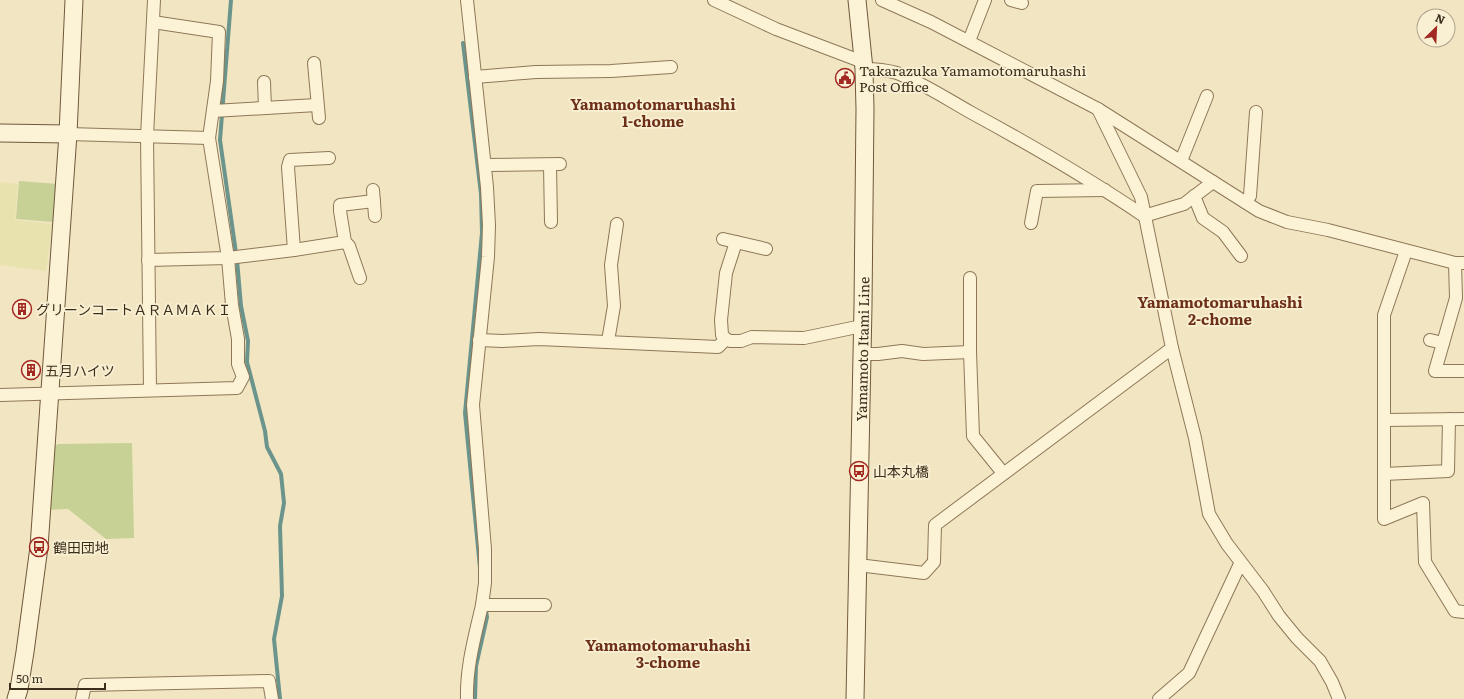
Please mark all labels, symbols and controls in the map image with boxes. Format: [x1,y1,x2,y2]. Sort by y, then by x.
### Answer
north arrow [1416,8,1456,48]
text: N [1433,9,1448,27]
place label: Takarazuka Yamamotomaruhashi Post Office [859,60,1086,96]
public building icon: Takarazuka Yamamotomaruhashi Post Office [834,67,856,89]
district label: Yamamotomaruhashi 1-chome [570,92,736,132]
street label: Yamamoto Itami Line [851,277,873,422]
district label: Yamamotomaruhashi 2-chome [1137,290,1303,330]
building icon: グリーンコートＡＲＡＭＡＫＩ [11,298,33,320]
place label: グリーンコートＡＲＡＭＡＫＩ [36,299,231,319]
building icon: 五月ハイツ [20,359,42,381]
place label: 五月ハイツ [45,360,115,380]
bus stop icon: 山本丸橋 [848,460,870,482]
place label: 山本丸橋 [873,461,929,481]
bus stop icon: 鶴田団地 [28,536,50,558]
place label: 鶴田団地 [53,537,109,557]
district label: Yamamotomaruhashi 3-chome [585,633,751,673]
scale bar [10,665,105,691]
text: 50 m [16,669,43,687]

